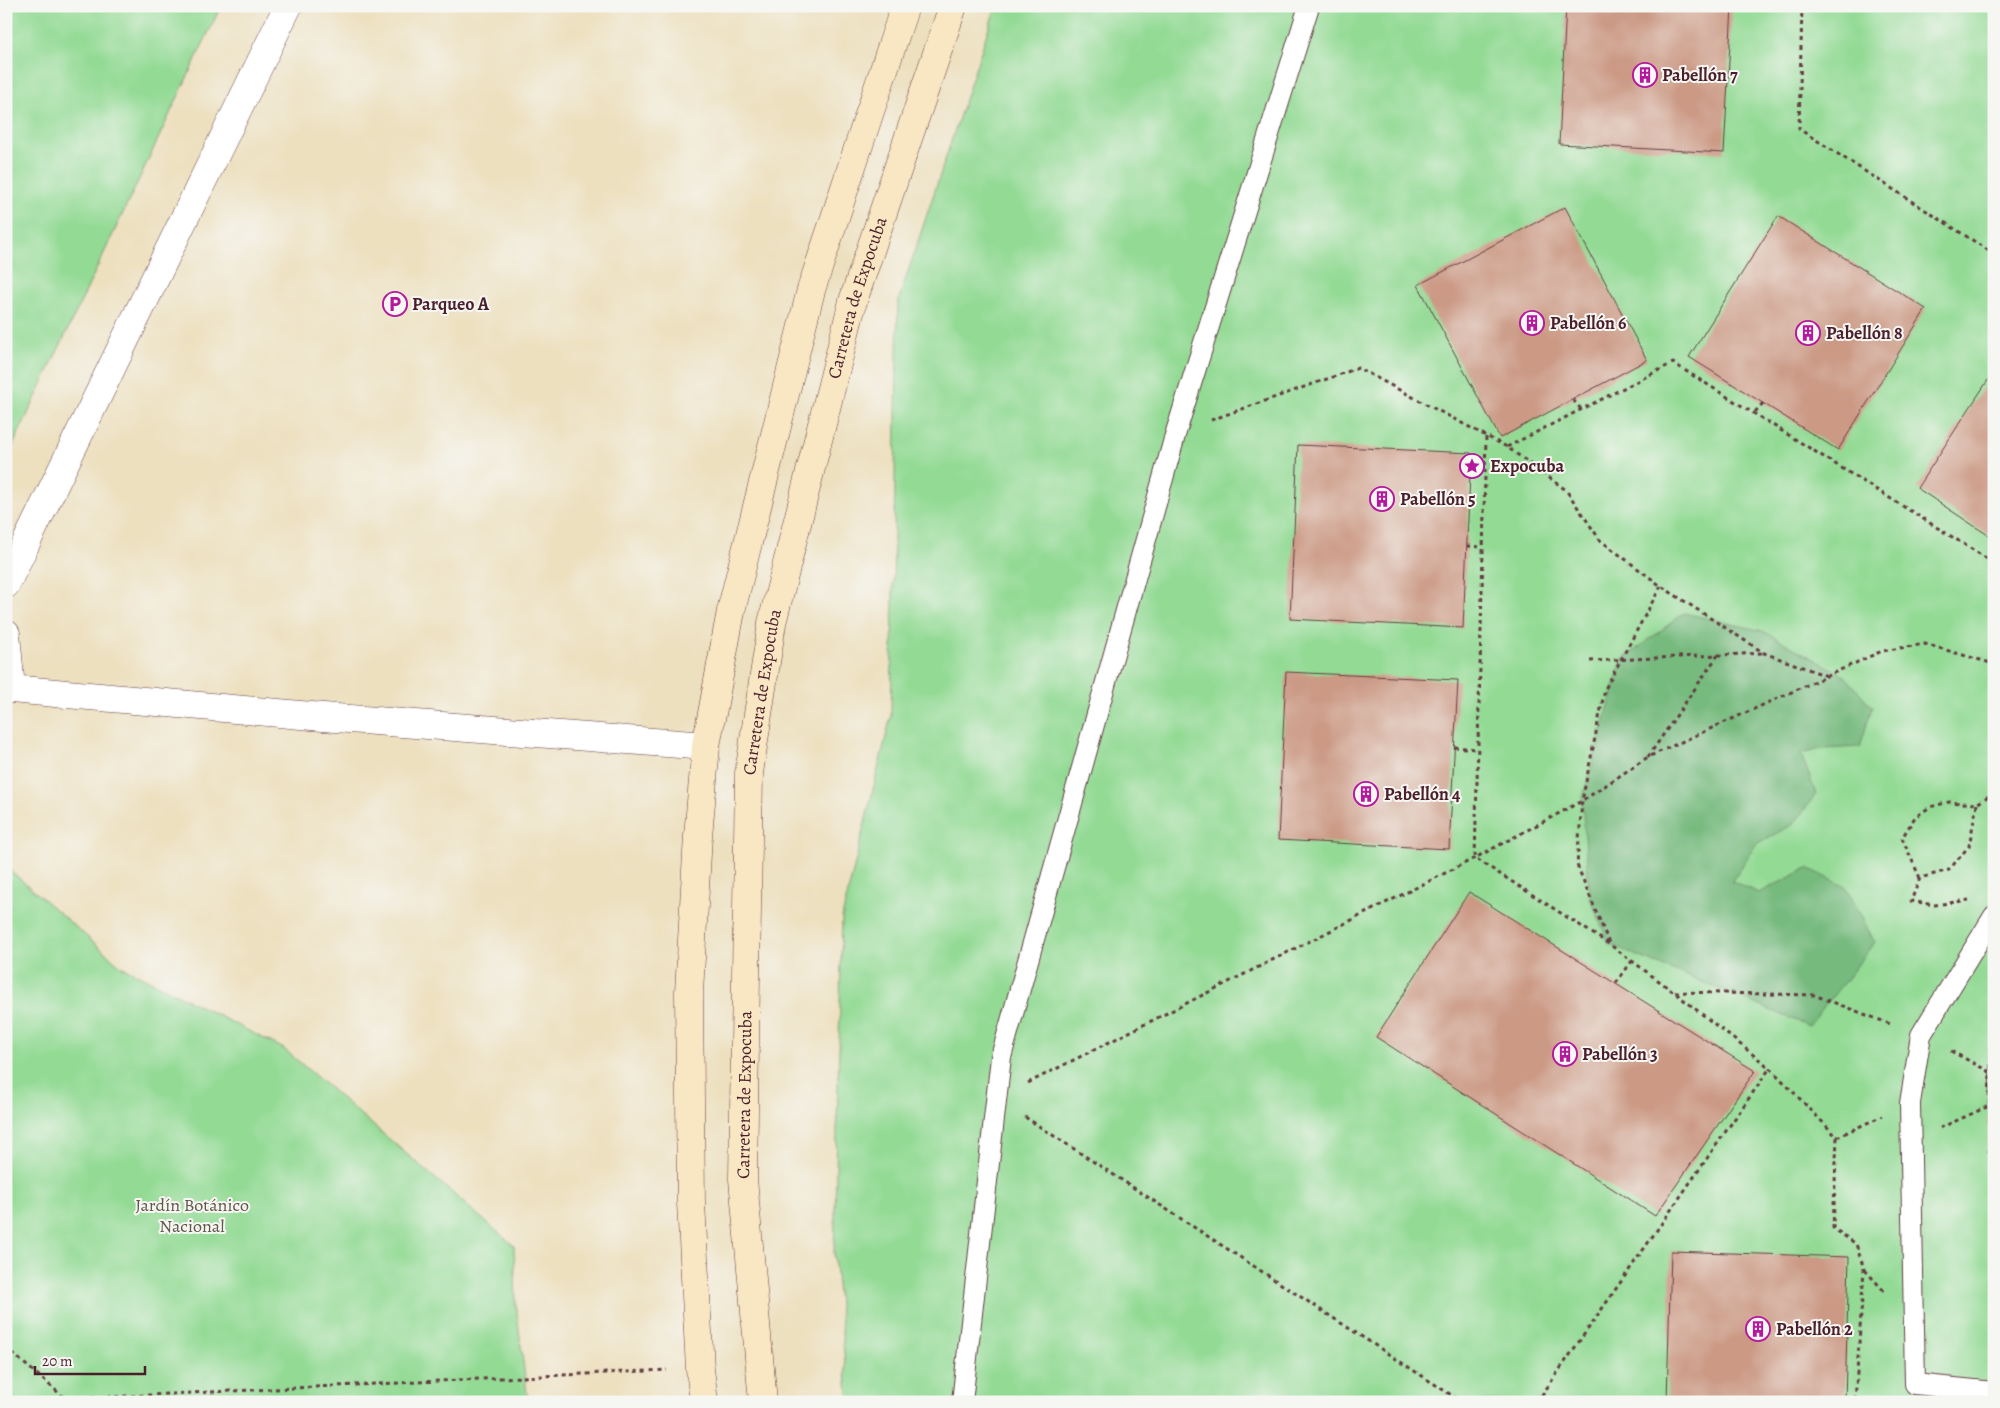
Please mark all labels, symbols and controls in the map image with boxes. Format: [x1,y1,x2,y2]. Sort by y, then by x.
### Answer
building icon: Pabellón 7 [1632,62,1658,88]
place label: Pabellón 7 [1662,63,1738,87]
street label: Carretera de Expocuba [822,213,893,381]
parking icon: Parqueo A [382,291,408,317]
place label: Parqueo A [412,292,490,316]
building icon: Pabellón 6 [1519,310,1545,336]
place label: Pabellón 6 [1550,311,1626,335]
building icon: Pabellón 8 [1795,320,1821,346]
place label: Pabellón 8 [1826,321,1903,345]
place icon: Expocuba [1459,453,1485,479]
place label: Expocuba [1490,454,1564,478]
building icon: Pabellón 5 [1369,486,1395,512]
place label: Pabellón 5 [1400,487,1476,511]
street label: Carretera de Expocuba [737,606,787,777]
building icon: Pabellón 4 [1353,781,1379,807]
place label: Pabellón 4 [1384,782,1461,806]
street label: Carretera de Expocuba [731,1010,757,1179]
building icon: Pabellón 3 [1552,1041,1578,1067]
place label: Pabellón 3 [1582,1042,1658,1066]
park label: Jardín Botánico Nacional [135,1193,249,1238]
building icon: Pabellón 2 [1745,1316,1771,1342]
place label: Pabellón 2 [1776,1317,1853,1341]
scale bar [35,1343,145,1375]
text: 20 m [42,1351,73,1371]

